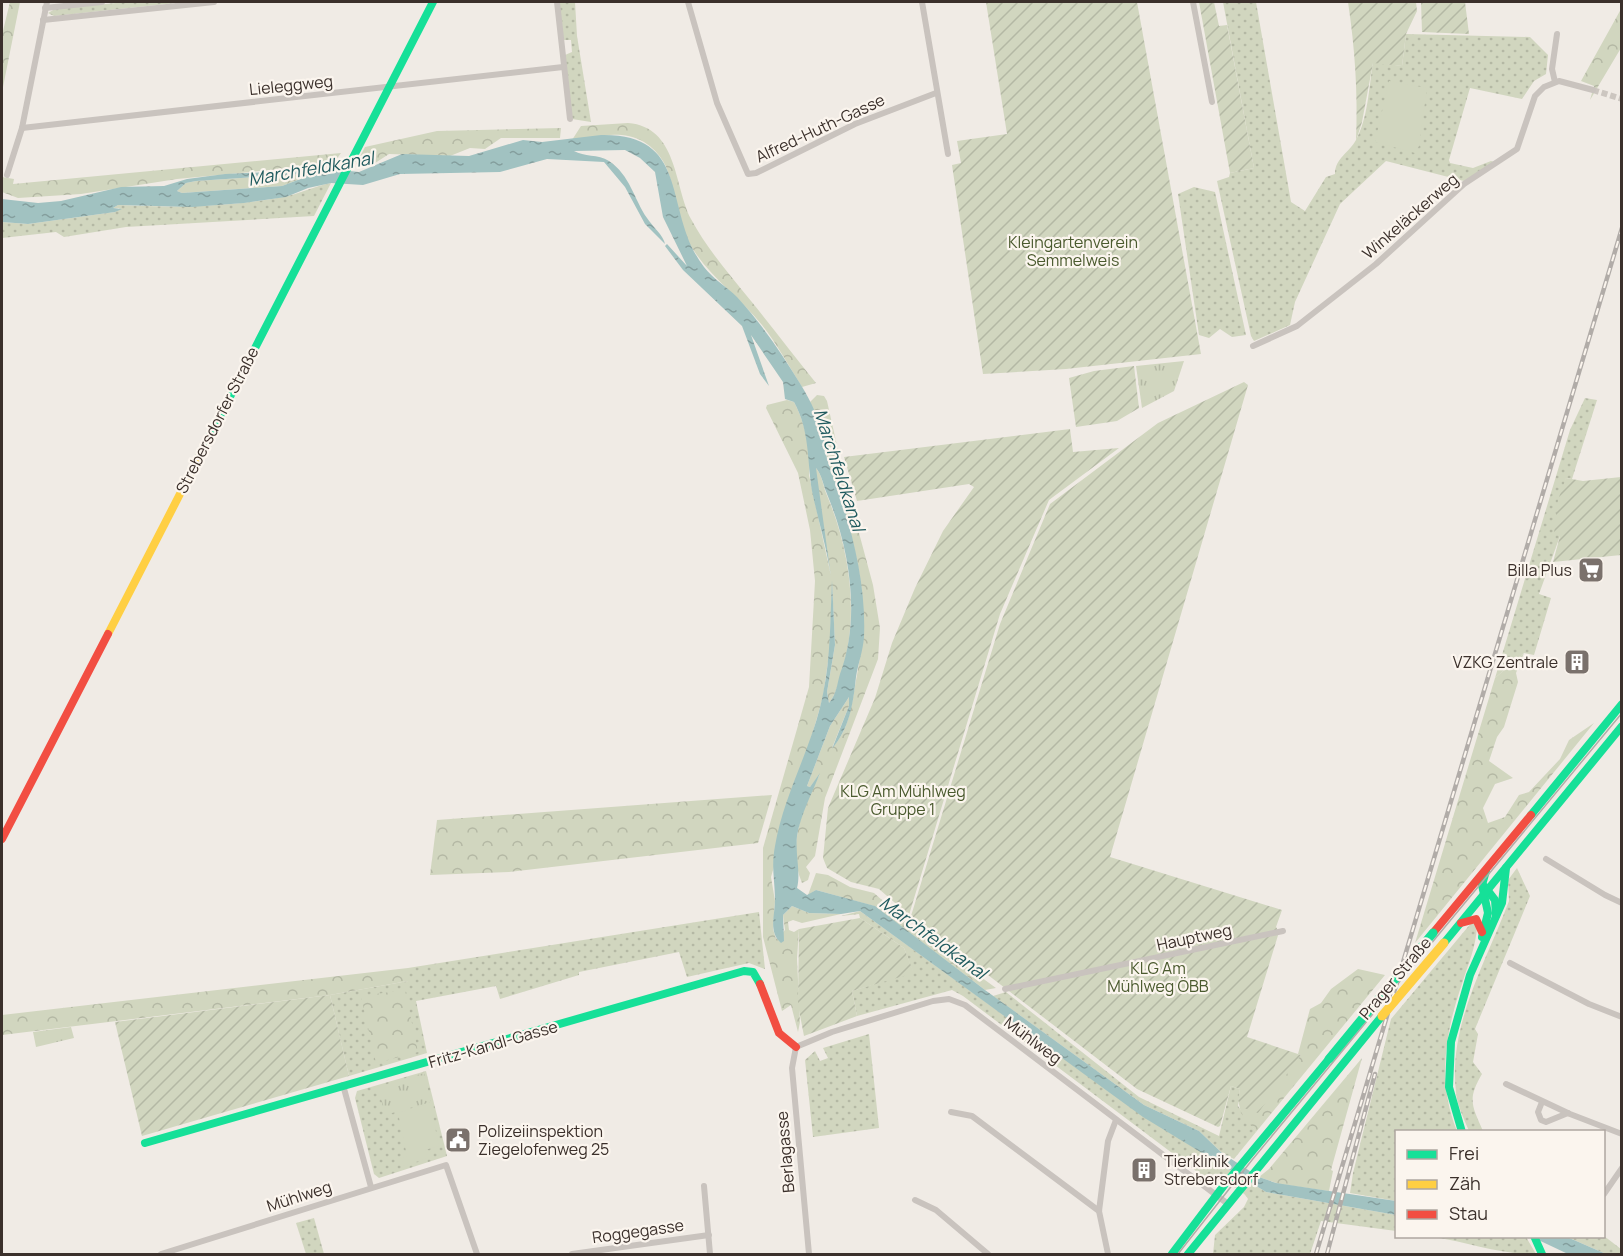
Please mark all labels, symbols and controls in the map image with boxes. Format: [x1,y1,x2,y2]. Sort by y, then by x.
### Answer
street label: Lieleggweg [248,70,334,100]
street label: Alfred-Huth-Gasse [752,88,888,168]
water label: Marchfeldkanal [246,145,378,191]
street label: Winkeläckerweg [1357,168,1463,264]
park label: Kleingartenverein Semmelweis [1008,231,1138,271]
street label: Strebersdorfer Straße [170,343,264,497]
water label: Marchfeldkanal [809,405,872,537]
supermarket icon: Billa Plus [1576,555,1606,585]
place label: Billa Plus [1508,559,1572,581]
building icon: VZKG Zentrale [1562,647,1592,677]
place label: VZKG Zentrale [1453,651,1558,673]
park label: KLG Am Mühlweg Gruppe 1 [840,780,966,820]
water label: Marchfeldkanal [875,890,994,986]
street label: Hauptweg [1155,918,1233,956]
street label: Prager Straße [1354,932,1436,1024]
park label: KLG Am Mühlweg ÖBB [1107,957,1209,997]
street label: Mühlweg [1000,1011,1066,1069]
street label: Fritz-Kandl-Gasse [426,1015,560,1073]
street label: Berlagasse [770,1110,800,1194]
place label: Polizeiinspektion Ziegelofenweg 25 [478,1120,609,1160]
public building icon: Polizeiinspektion Ziegelofenweg 25 [443,1125,473,1155]
legend [1395,1130,1605,1238]
text: Frei [1449,1141,1479,1165]
place label: Tierklinik Strebersdorf [1164,1150,1259,1190]
building icon: Tierklinik Strebersdorf [1129,1155,1159,1185]
text: Zäh [1449,1171,1481,1195]
street label: Mühlweg [264,1175,334,1217]
text: Stau [1449,1201,1488,1225]
street label: Roggegasse [591,1214,685,1248]

